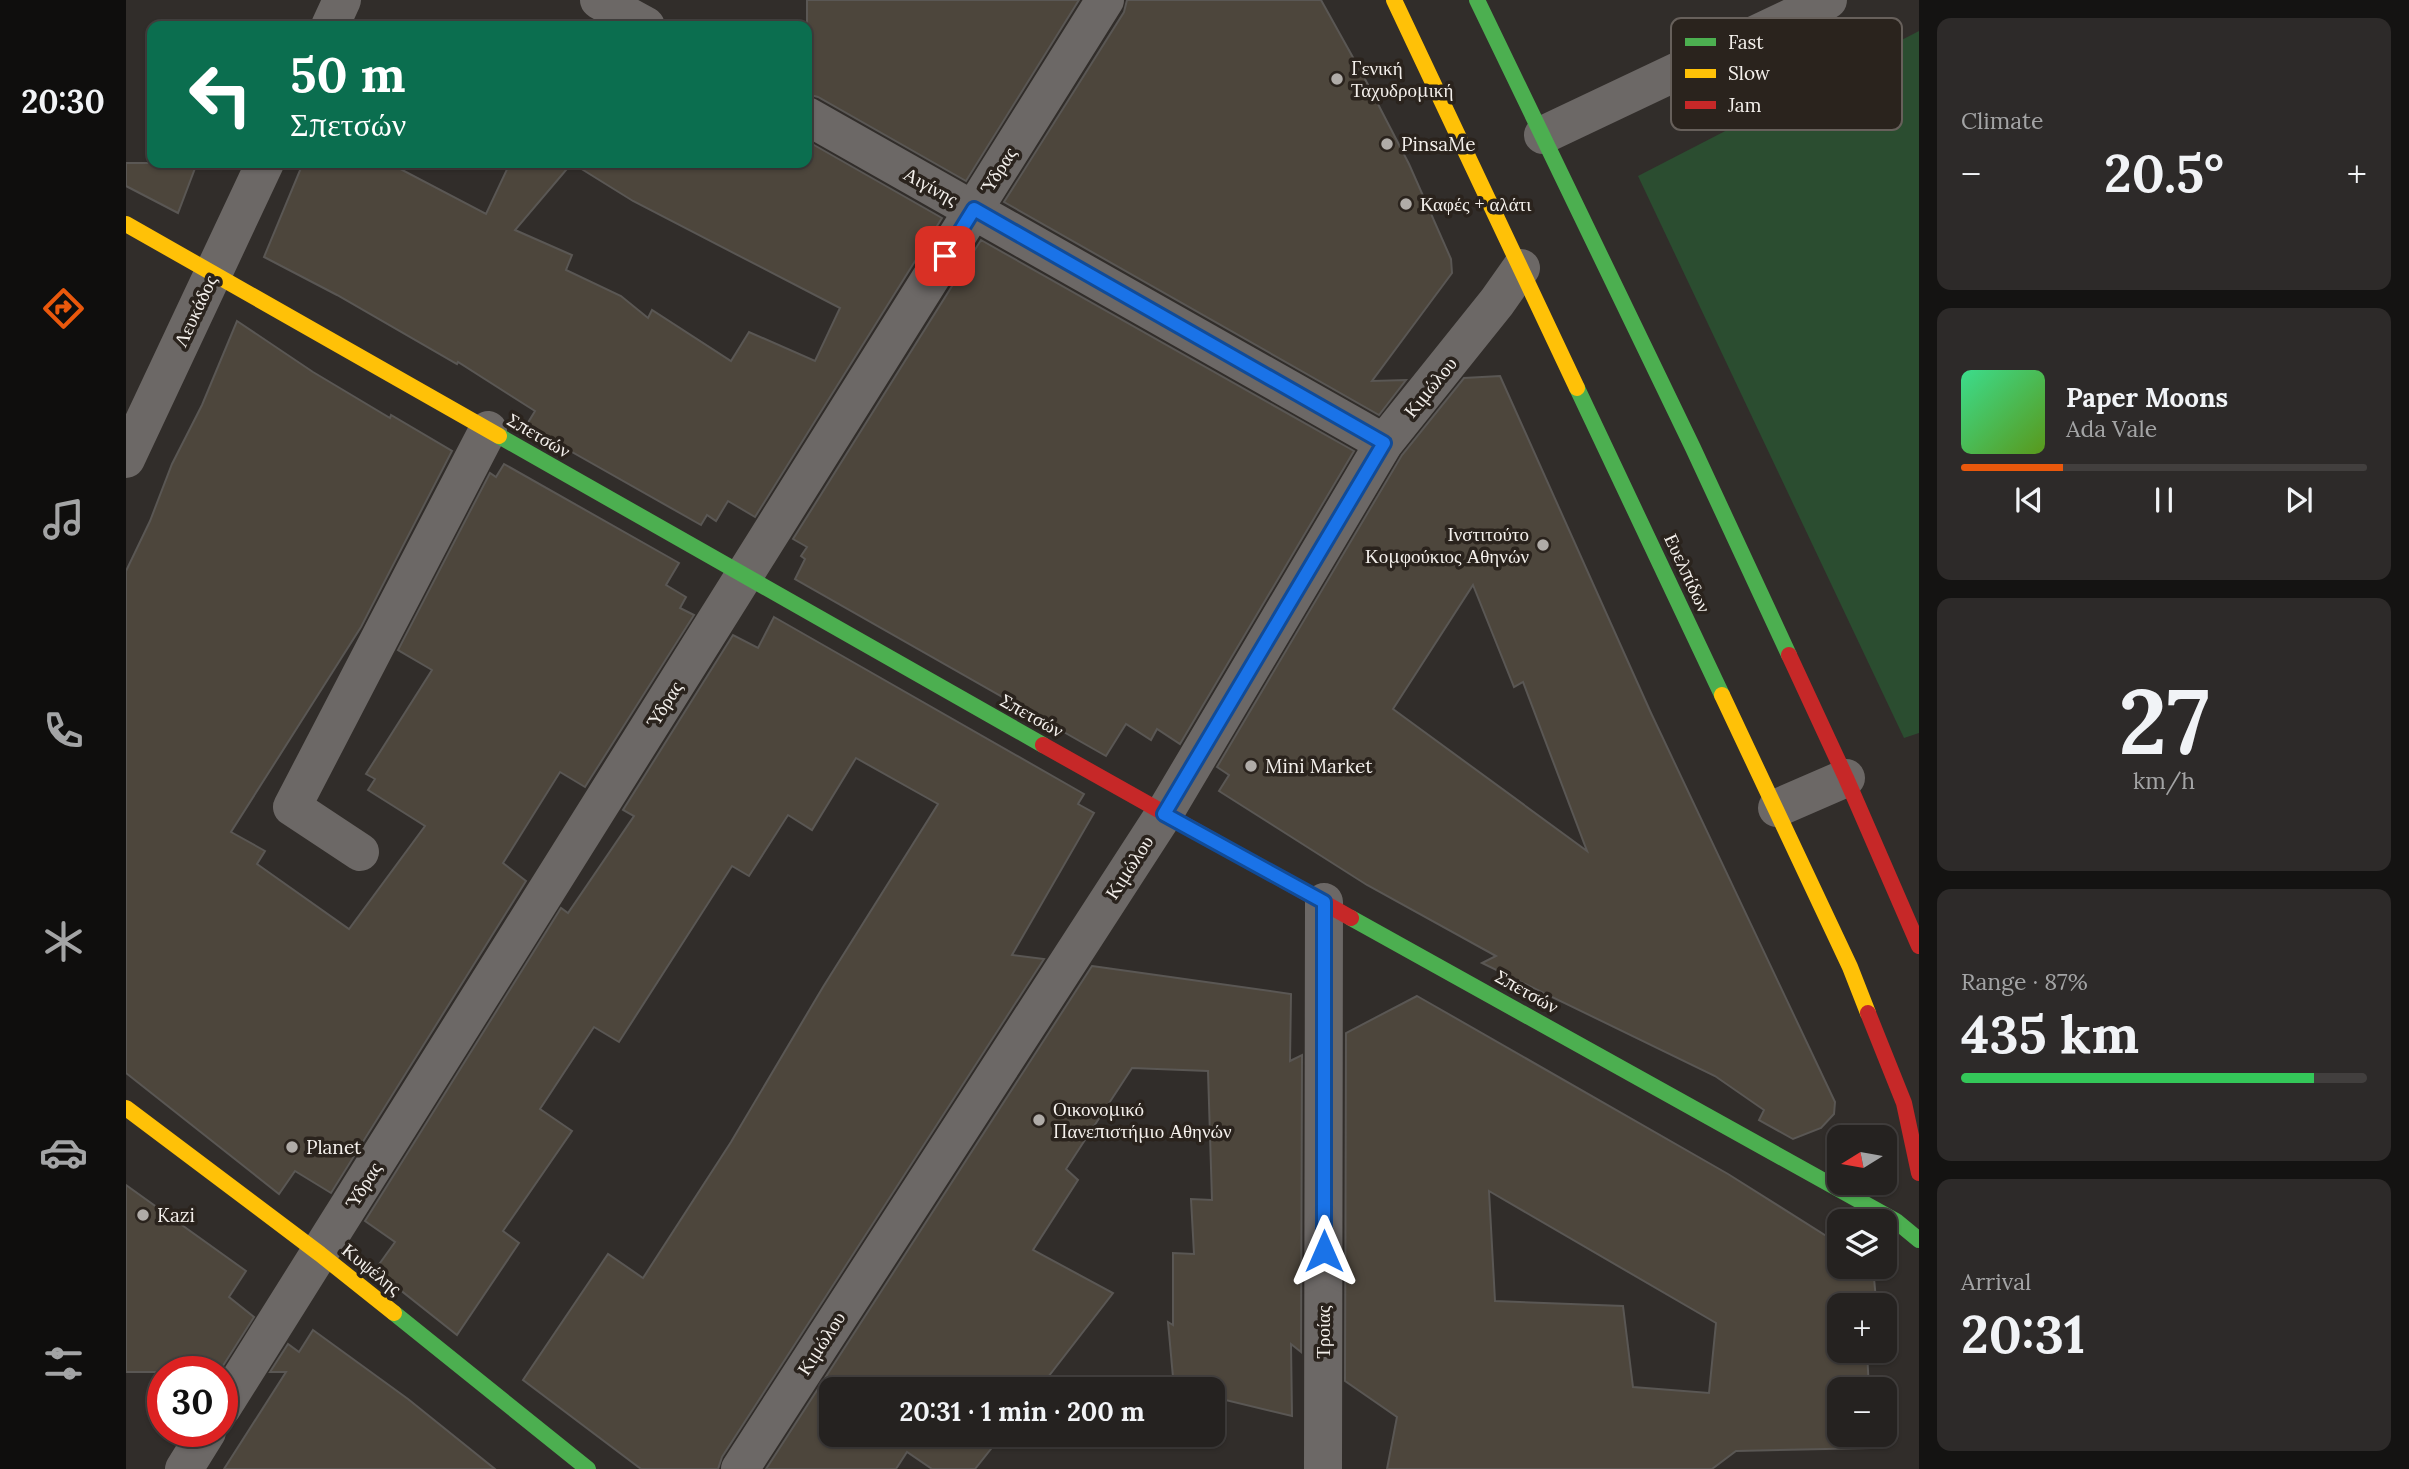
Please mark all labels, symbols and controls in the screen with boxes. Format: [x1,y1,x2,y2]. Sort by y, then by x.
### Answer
legend [1671,18,1902,130]
text: Fast [1728,30,1764,54]
text: 50 m [290,43,406,105]
icon: left [175,49,266,140]
place label: Γενική Ταχυδρομική [1351,56,1453,102]
text: Slow [1728,61,1771,85]
marker: Γενική Ταχυδρομική [1329,71,1345,87]
text: 20:30 [21,81,105,122]
text: Jam [1727,93,1762,117]
text: Σπετσών [290,104,406,145]
text: Climate [1961,106,2043,135]
place label: PinsaMe [1401,132,1476,156]
marker: PinsaMe [1379,136,1395,152]
text: 20.5° [2104,140,2224,206]
street label: Ύδρας [974,142,1022,198]
text: − [1961,150,1981,198]
text: + [2347,150,2367,198]
street label: Αιγίνης [900,161,963,211]
place label: Καφές + αλάτι [1420,192,1532,216]
marker: Καφές + αλάτι [1398,196,1414,212]
pin [915,226,975,286]
icon: arrive [926,237,964,275]
street label: Λευκάδος [168,271,222,351]
icon: directions [39,284,88,333]
street label: Κιμώλου [1398,352,1462,422]
text: Paper Moons [2066,381,2228,414]
street label: Σπετσών [503,407,575,463]
text: Ada Vale [2066,414,2157,443]
icon: previous [2010,481,2048,519]
icon: pause [2145,481,2183,519]
icon: next [2280,481,2318,519]
icon: music [39,495,88,544]
place label: Ινστιτούτο Κομφούκιος Αθηνών [1365,522,1529,568]
street label: Ευελπίδων [1659,530,1717,617]
marker: Ινστιτούτο Κομφούκιος Αθηνών [1535,537,1551,553]
text: 27 [2118,662,2210,779]
street label: Ύδρας [640,676,688,732]
street label: Σπετσών [996,688,1068,742]
icon: phone [39,706,88,755]
place label: Mini Market [1265,754,1373,778]
marker: Mini Market [1243,758,1259,774]
text: km/h [2133,766,2195,795]
street label: Κιμώλου [1100,831,1158,903]
icon: climate [39,917,88,966]
street label: Σπετσών [1491,964,1563,1018]
text: Range · 87% [1961,967,2088,996]
text: 435 km [1961,1001,2139,1067]
place label: Οικονομικό Πανεπιστήμιο Αθηνών [1053,1097,1232,1143]
marker: Οικονομικό Πανεπιστήμιο Αθηνών [1031,1112,1047,1128]
north arrow [1827,1125,1897,1195]
map controls [1827,1125,1897,1447]
icon: car [39,1128,88,1177]
place label: Planet [306,1135,362,1159]
marker: Planet [284,1139,300,1155]
street label: Ύδρας [339,1157,387,1213]
place label: Kazi [157,1203,195,1227]
marker: Kazi [135,1207,151,1223]
button: layers [1827,1209,1897,1279]
position arrow [1287,1214,1361,1288]
street label: Κυψέλης [337,1238,407,1300]
text: Arrival [1961,1267,2031,1296]
button: + [1827,1293,1897,1363]
text: 20:31 [1961,1301,2085,1367]
street label: Τροίας [1311,1305,1335,1359]
street label: Κιμώλου [792,1307,850,1379]
icon: filters [39,1339,88,1388]
speed limit sign: 30 [147,1356,238,1447]
button: − [1827,1377,1897,1447]
text: 20:31 · 1 min · 200 m [899,1395,1145,1428]

